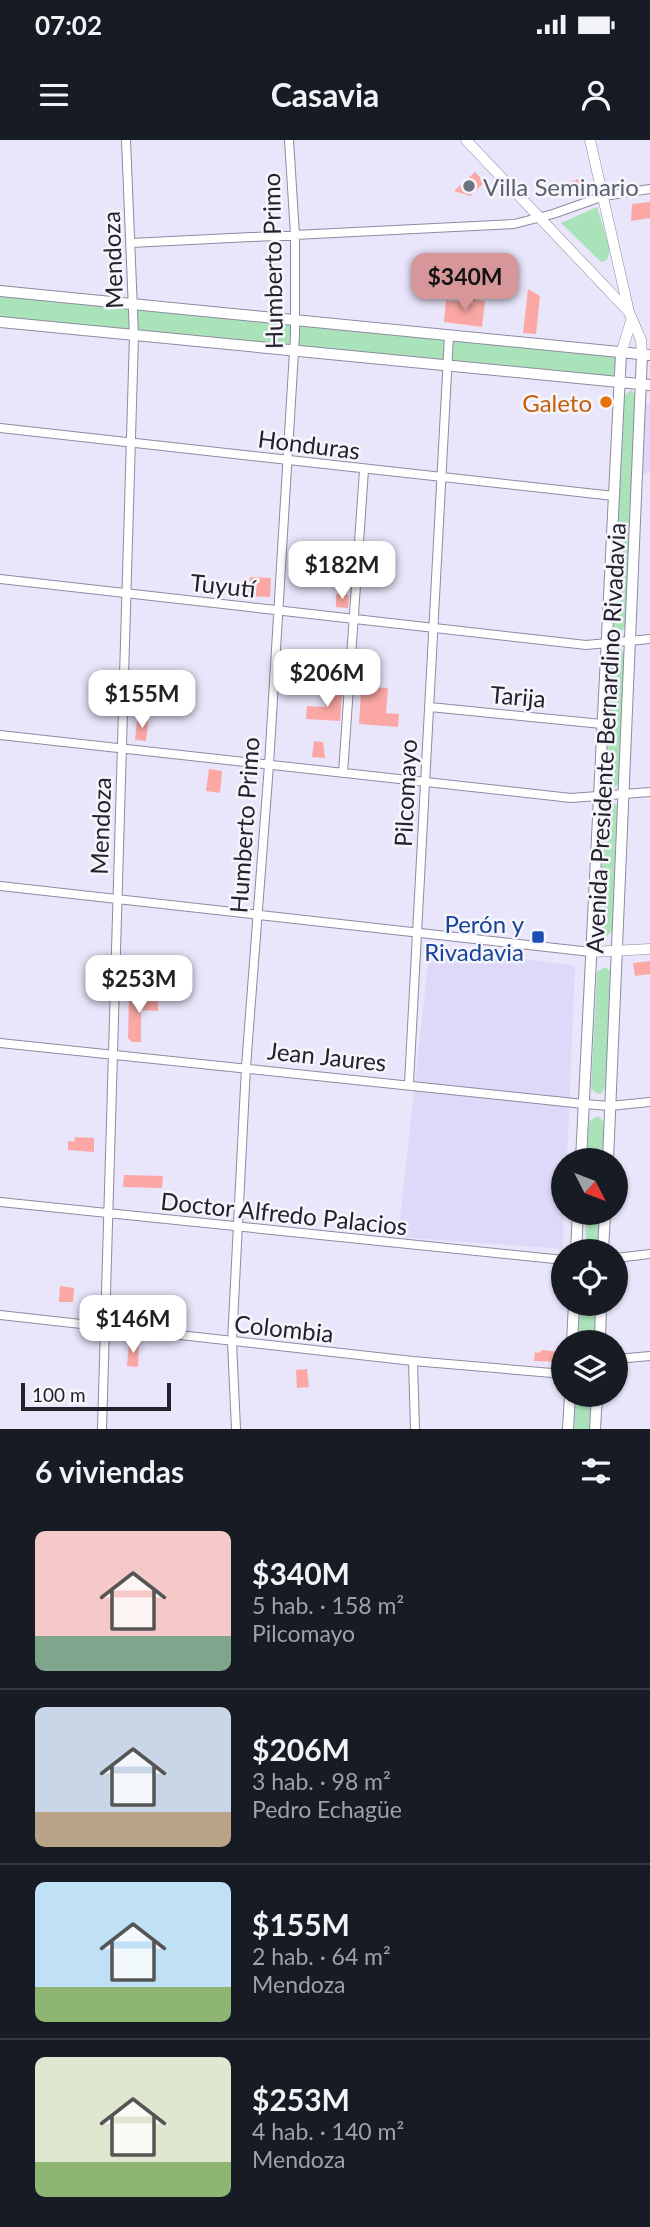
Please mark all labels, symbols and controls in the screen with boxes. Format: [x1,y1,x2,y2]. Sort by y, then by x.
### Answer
text: 07:02 [35,9,102,41]
text: Casavia [271,75,379,114]
icon: menu [35,76,73,114]
icon: person [577,76,615,114]
place label: Villa Seminario [483,172,639,201]
street label: Humberto Primo [256,173,288,349]
marker: Villa Seminario [461,178,477,194]
street label: Mendoza [96,211,128,309]
pin: $340M [416,254,514,313]
text: $340M [427,262,503,290]
place label: Galeto [522,388,592,417]
marker: Galeto [598,394,614,410]
street label: Honduras [256,423,362,465]
street label: Avenida Presidente Bernardino Rivadavia [579,522,631,954]
pin: $182M [293,542,391,601]
text: $182M [304,550,380,578]
street label: Tuyutí [189,567,258,603]
pin: $206M [278,650,376,709]
text: $206M [289,658,365,686]
pin: $155M [93,670,191,730]
text: $155M [104,679,180,707]
street label: Tarija [489,679,547,713]
street label: Humberto Primo [223,736,265,914]
street label: Pilcomayo [388,738,422,848]
street label: Mendoza [84,777,116,875]
place label: Perón y Rivadavia [424,909,525,966]
marker: Perón y Rivadavia [530,929,546,945]
pin: $253M [90,956,188,1015]
text: $253M [101,964,177,992]
street label: Jean Jaures [266,1035,388,1077]
north arrow [551,1148,628,1225]
map controls [551,1148,628,1407]
street label: Doctor Alfredo Palacios [159,1186,409,1240]
button: locate [551,1239,628,1316]
pin: $146M [84,1296,182,1355]
text: $146M [95,1304,171,1332]
street label: Colombia [233,1308,335,1348]
button: layers [551,1330,628,1407]
scale bar [21,1380,172,1412]
text: 100 m [32,1383,86,1406]
icon: filters [577,1452,615,1490]
text: 6 viviendas [35,1453,184,1489]
text: $340M [252,1555,350,1591]
icon: home [91,1559,175,1643]
text: 5 hab. · 158 m² [252,1591,404,1619]
text: Pilcomayo [252,1619,355,1647]
text: $206M [252,1731,350,1767]
icon: home [91,1735,175,1819]
text: 3 hab. · 98 m² [252,1767,391,1795]
text: Pedro Echagüe [252,1795,402,1823]
text: $155M [252,1906,350,1942]
icon: home [91,1910,175,1994]
text: 2 hab. · 64 m² [252,1942,391,1970]
text: Mendoza [252,1970,346,1998]
text: $253M [252,2081,350,2117]
icon: home [91,2085,175,2169]
text: 4 hab. · 140 m² [252,2117,404,2145]
text: Mendoza [252,2145,346,2173]

